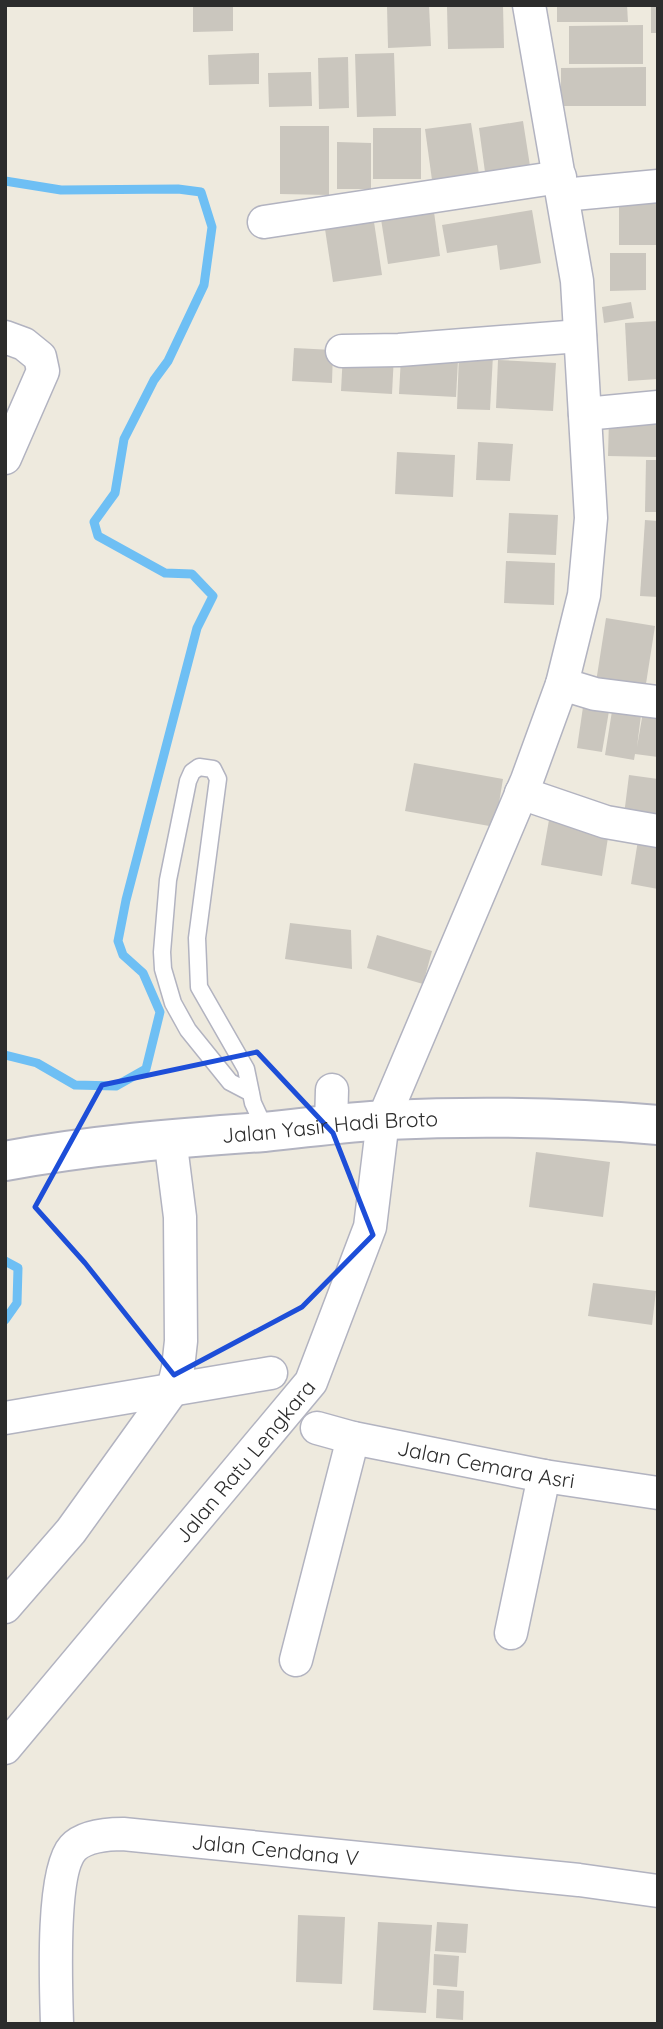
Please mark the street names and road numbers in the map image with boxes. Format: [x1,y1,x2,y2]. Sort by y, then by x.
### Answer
street label: Jalan Yasir Hadi Broto [221,1105,438,1148]
street label: Jalan Ratu Lengkara [169,1374,321,1548]
street label: Jalan Cemara Asri [395,1434,576,1493]
street label: Jalan Cendana V [190,1828,360,1871]

